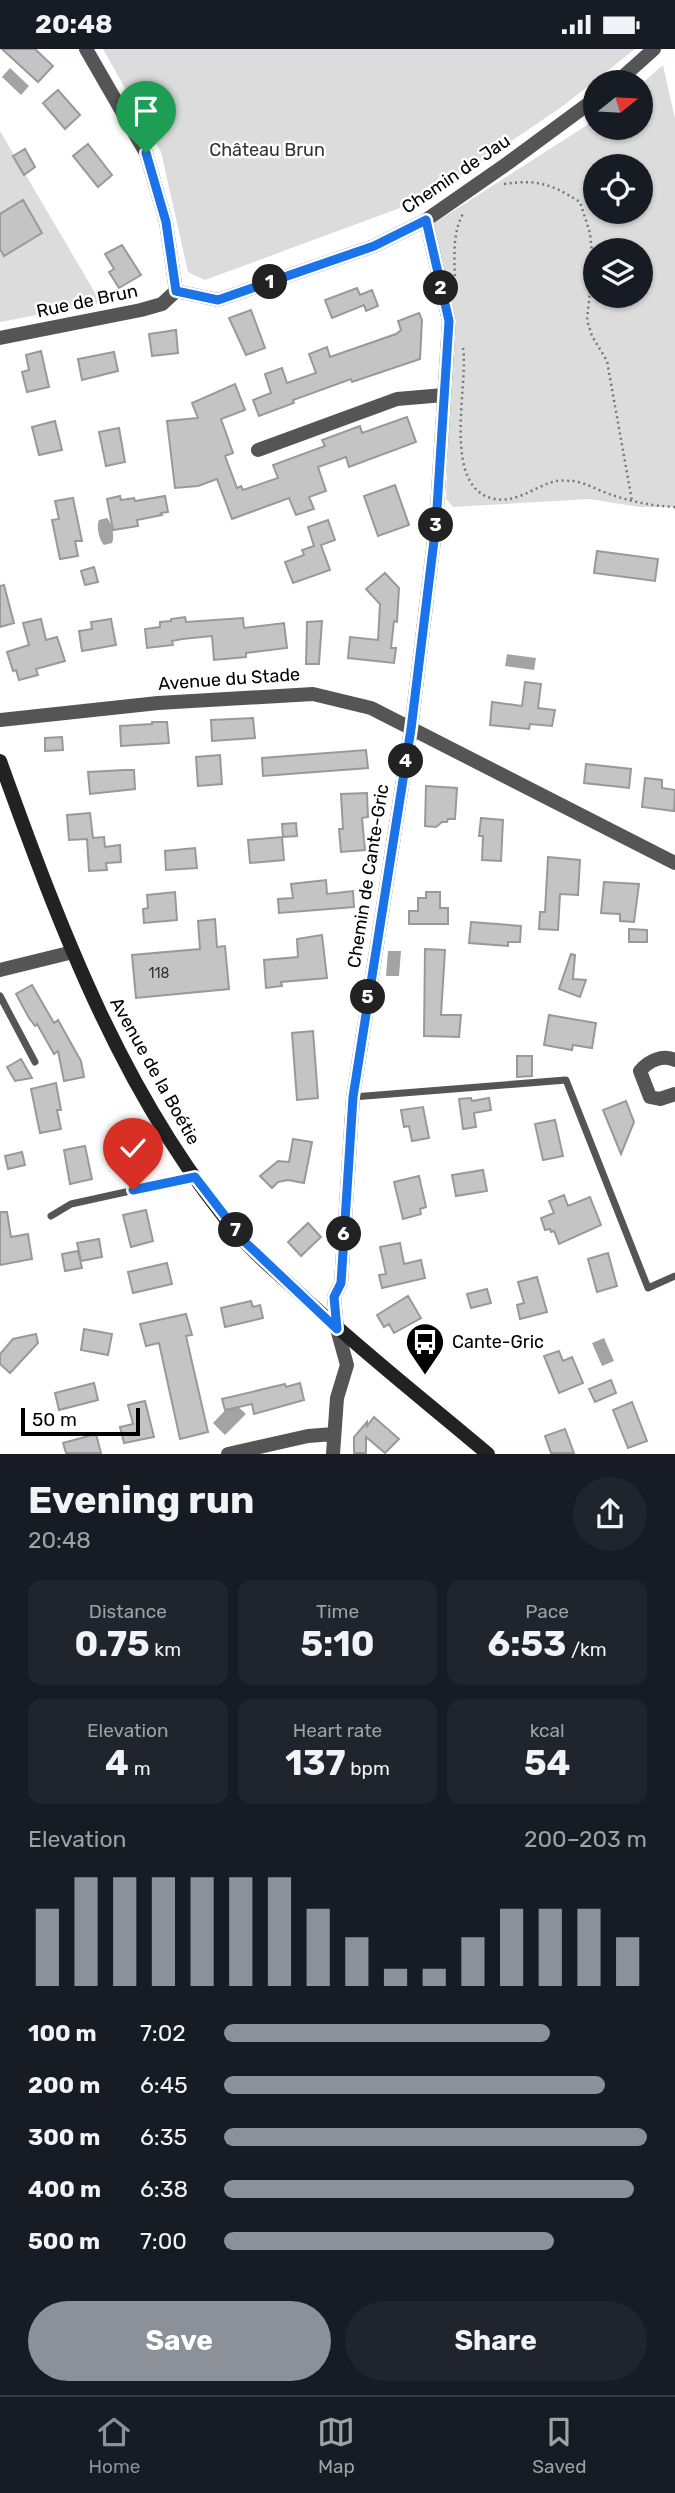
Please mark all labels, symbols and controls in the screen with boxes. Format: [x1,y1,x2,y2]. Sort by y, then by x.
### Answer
text: 20:48 [35,9,113,40]
north arrow [583,70,653,140]
map controls [583,70,653,308]
pin [116,81,176,153]
icon: arrive [127,92,165,130]
street label: Chemin de Jau [398,130,514,218]
park label: Château Brun [209,139,325,161]
button: locate [583,154,653,224]
button: layers [583,238,653,308]
pin: 1 [252,265,288,299]
text: 1 [265,270,274,293]
pin: 2 [424,271,458,305]
text: 2 [434,276,447,299]
street label: Rue de Brun [34,280,140,322]
pin: 3 [418,507,453,543]
text: 3 [429,513,442,536]
street label: Avenue du Stade [157,663,301,695]
pin: 4 [388,743,424,779]
text: 4 [399,749,412,772]
street label: Chemin de Cante-Gric [343,782,393,969]
house number: 118 [149,965,170,982]
pin: 5 [350,979,386,1014]
text: 5 [361,985,374,1008]
street label: Avenue de la Boétie [105,993,205,1149]
pin [103,1118,163,1190]
icon: check [114,1129,152,1167]
pin: 7 [218,1213,254,1247]
pin: 6 [326,1217,362,1251]
text: 7 [230,1218,241,1241]
text: 6 [337,1222,350,1245]
bus stop icon: Cante-Gric [404,1321,446,1376]
place label: Cante-Gric [452,1331,544,1353]
scale bar [21,1405,140,1436]
text: 50 m [32,1408,77,1431]
text: Evening run [28,1477,254,1523]
button: share [573,1477,647,1551]
text: 20:48 [28,1526,91,1554]
text: Distance [89,1600,167,1623]
text: Time [316,1600,359,1623]
text: Pace [525,1600,569,1623]
text: 0.75 [75,1623,150,1665]
text: 5:10 [300,1623,375,1665]
text: 6:53 [488,1623,566,1665]
text: km [150,1638,181,1661]
text: /km [566,1638,607,1661]
text: Elevation [87,1719,169,1742]
text: Heart rate [293,1719,382,1742]
text: kcal [530,1719,565,1742]
text: 4 [105,1742,129,1784]
text: 137 [285,1742,346,1784]
text: 54 [524,1742,570,1784]
text: m [129,1757,151,1780]
text: bpm [346,1757,390,1780]
text: Elevation [28,1825,127,1853]
text: 200–203 m [524,1825,647,1853]
text: 100 m [28,2019,97,2047]
text: 7:02 [140,2019,186,2047]
text: 200 m [28,2071,100,2099]
text: 6:45 [140,2071,188,2099]
text: 300 m [28,2123,100,2151]
text: 6:35 [140,2123,187,2151]
text: 400 m [28,2175,101,2203]
text: 6:38 [140,2175,188,2203]
text: 500 m [28,2227,100,2255]
text: 7:00 [140,2227,187,2255]
button: Save [28,2301,331,2381]
button: Share [345,2301,647,2381]
tab: Home [88,2413,140,2478]
tab: Map [317,2413,355,2478]
tab: Saved [532,2413,587,2478]

